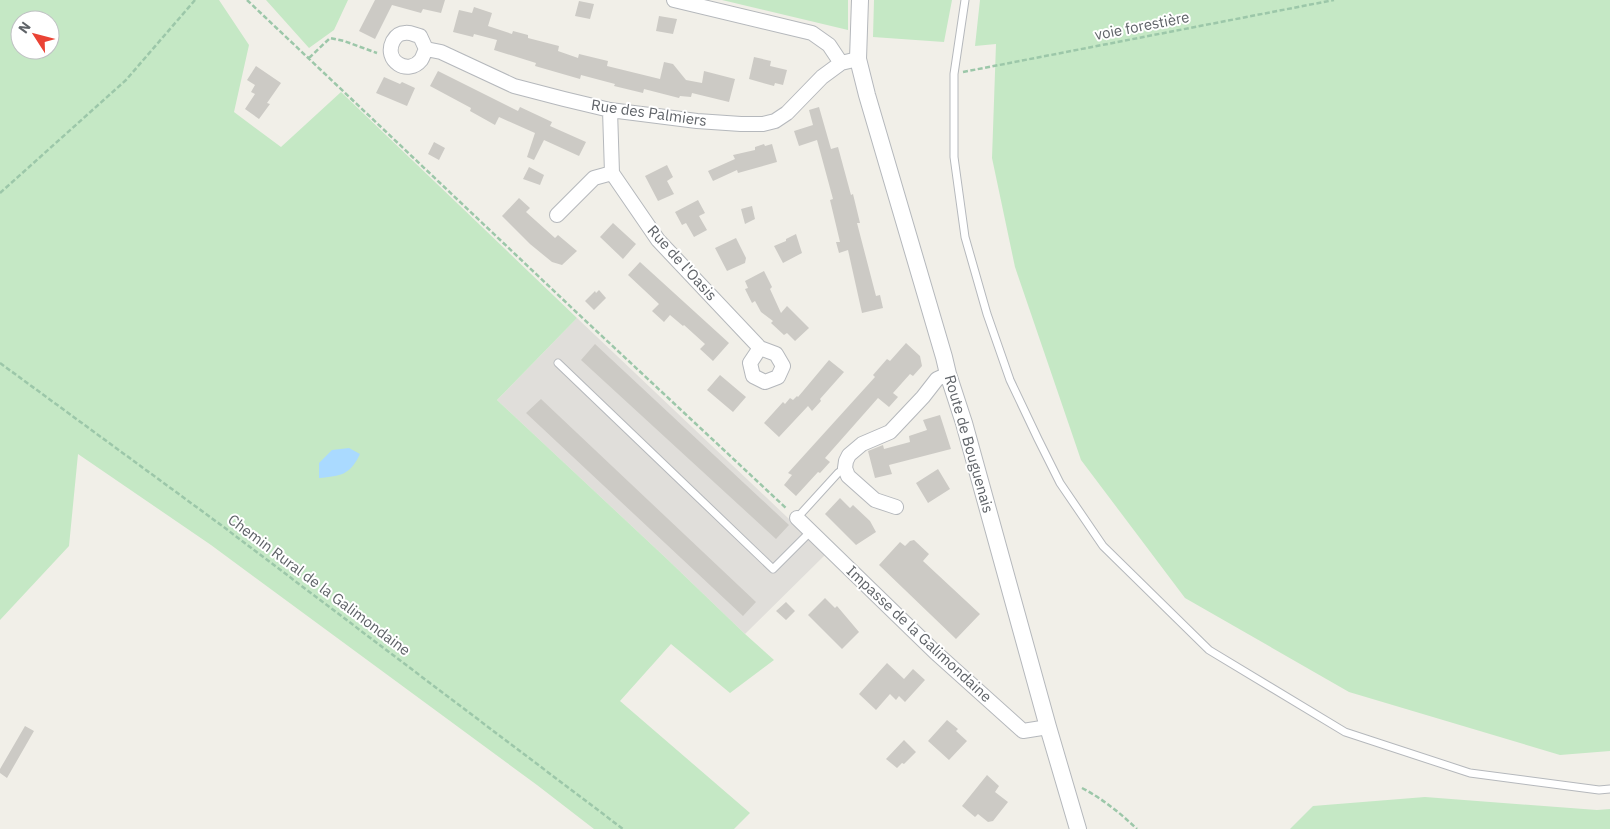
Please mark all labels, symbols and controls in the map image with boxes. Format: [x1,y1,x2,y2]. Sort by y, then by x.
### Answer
street label: voie forestière [1093,7,1191,44]
north arrow [10,10,60,60]
text: N [14,18,35,37]
street label: Rue des Palmiers [590,95,708,130]
street label: Rue de l'Oasis [644,221,721,304]
street label: Route de Bouguenais [941,373,998,515]
street label: Chemin Rural de la Galimondaine [224,510,414,660]
street label: Impasse de la Galimondaine [843,561,996,706]

